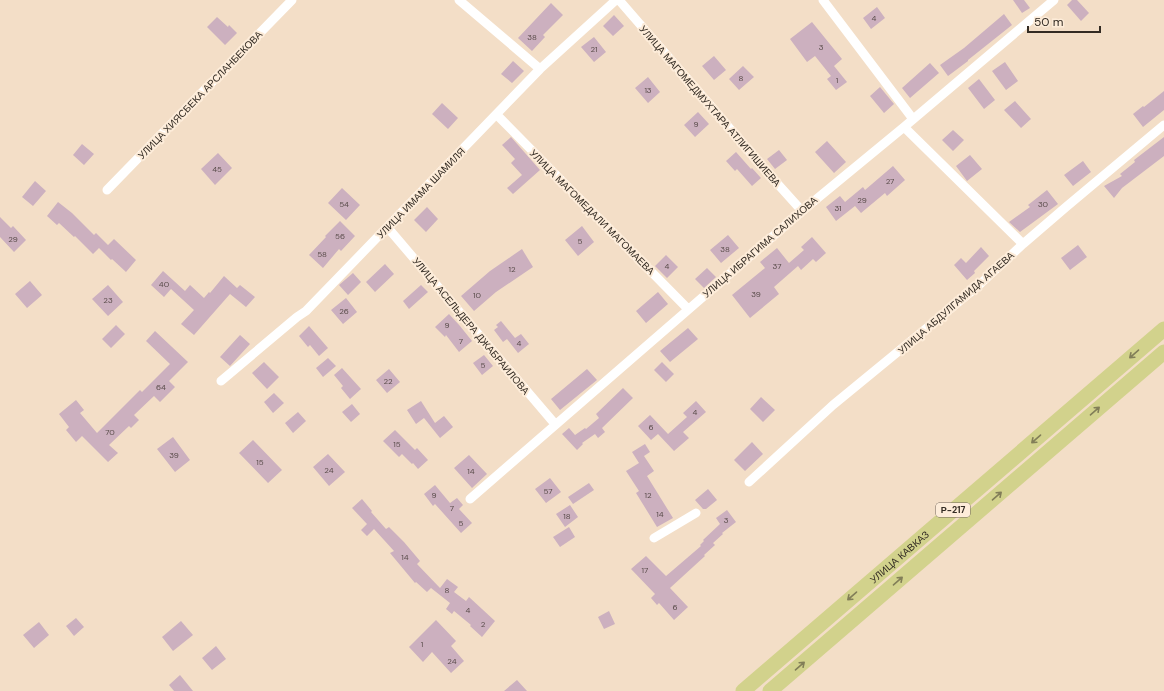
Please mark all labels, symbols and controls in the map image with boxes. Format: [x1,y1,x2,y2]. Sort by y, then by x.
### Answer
scale bar [1028,8,1100,34]
house number: 4 [872,13,877,23]
text: 50 m [1034,14,1063,30]
street label: УЛИЦА МАГОМЕДМУХТАРА АТЛИГИШИЕВА [636,23,784,189]
street label: УЛИЦА ХИЯСБЕКА АРСЛАНБЕКОВА [135,28,265,162]
house number: 38 [527,32,537,42]
house number: 3 [819,42,824,52]
house number: 21 [590,44,598,54]
house number: 8 [739,73,744,83]
house number: 1 [836,75,838,85]
house number: 13 [644,85,652,95]
house number: 9 [693,119,699,129]
street label: УЛИЦА ИМАМА ШАМИЛЯ [374,145,468,241]
street label: УЛИЦА МАГОМЕДАЛИ МАГОМАЕВА [527,147,657,277]
house number: 45 [212,164,222,174]
house number: 27 [886,176,894,186]
street label: УЛИЦА ИБРАГИМА САЛИХОВА [700,193,820,300]
house number: 29 [857,195,867,205]
house number: 54 [339,199,349,209]
house number: 30 [1038,199,1049,209]
house number: 31 [834,203,842,213]
house number: 56 [335,231,345,241]
house number: 29 [8,234,18,244]
house number: 5 [578,236,583,246]
house number: 38 [720,244,730,254]
house number: 58 [317,249,327,259]
street label: УЛИЦА АБДУЛГАМИДА АГАЕВА [895,249,1017,357]
street label: УЛИЦА АСЕЛЬДЕРА ДЖАБРАИЛОВА [410,255,532,397]
house number: 4 [665,261,670,271]
house number: 37 [773,261,781,271]
house number: 12 [508,264,516,274]
house number: 40 [159,279,170,289]
house number: 39 [751,289,761,299]
house number: 10 [473,290,482,300]
house number: 23 [103,295,113,305]
house number: 26 [339,306,349,316]
house number: 9 [444,320,450,330]
house number: 7 [459,336,463,346]
house number: 4 [517,338,522,348]
one-way arrow [1129,349,1140,358]
house number: 5 [481,360,486,370]
house number: 22 [383,376,393,386]
house number: 64 [156,382,166,392]
house number: 4 [693,407,698,417]
one-way arrow [1090,407,1101,416]
house number: 6 [648,422,654,432]
house number: 70 [105,427,115,437]
one-way arrow [1030,434,1041,443]
house number: 15 [393,439,401,449]
house number: 39 [169,450,179,460]
house number: 15 [256,457,264,467]
house number: 24 [324,465,334,475]
house number: 14 [467,466,475,476]
house number: 57 [543,486,553,496]
house number: 9 [431,490,437,500]
house number: 12 [644,490,652,500]
one-way arrow [991,491,1002,500]
house number: 7 [450,503,454,513]
road number: Р-217 [936,503,970,517]
house number: 14 [656,509,664,519]
house number: 18 [563,511,571,521]
house number: 3 [724,515,729,525]
house number: 5 [459,518,464,528]
street label: УЛИЦА КАВКАЗ [867,528,932,586]
house number: 14 [401,552,409,562]
house number: 17 [642,565,648,575]
one-way arrow [893,576,904,585]
house number: 8 [445,585,450,595]
one-way arrow [847,592,858,601]
house number: 6 [672,602,678,612]
house number: 4 [466,605,471,615]
house number: 2 [481,619,486,629]
house number: 1 [421,639,423,649]
house number: 24 [447,656,457,666]
one-way arrow [794,661,805,670]

